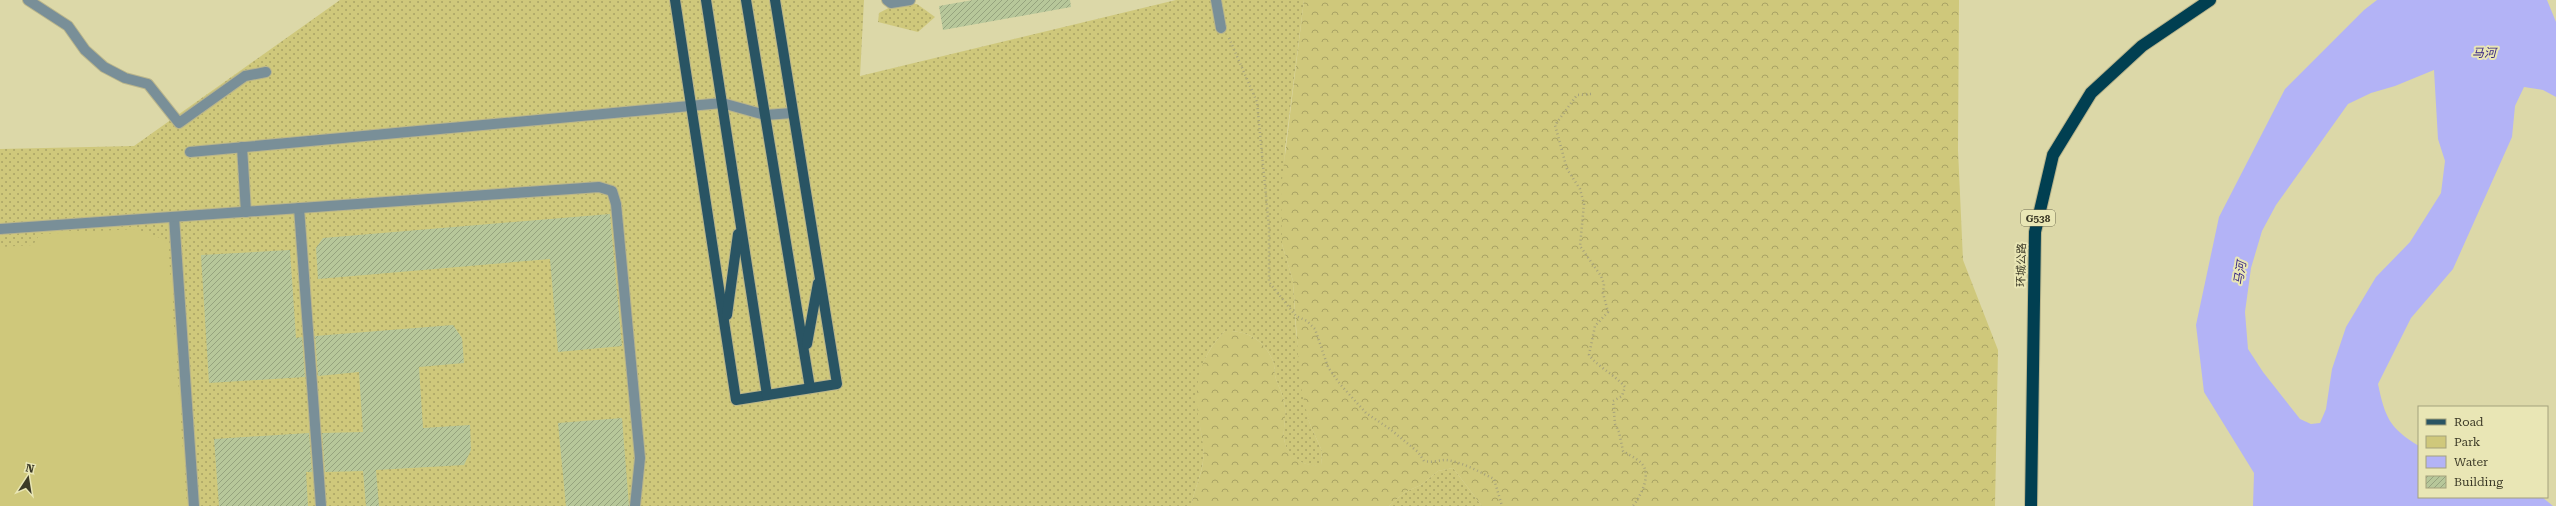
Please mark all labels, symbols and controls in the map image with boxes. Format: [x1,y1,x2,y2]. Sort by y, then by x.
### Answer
water label: 马河 [2472,46,2498,60]
road number: G538 [2021,210,2055,226]
street label: 环城公路 [2015,243,2028,287]
water label: 马河 [2231,258,2249,286]
legend [2418,406,2548,498]
text: Road [2454,415,2484,429]
text: Park [2454,435,2481,449]
text: Water [2454,455,2488,469]
north arrow [8,458,48,498]
text: N [24,461,36,476]
text: Building [2454,475,2503,489]

